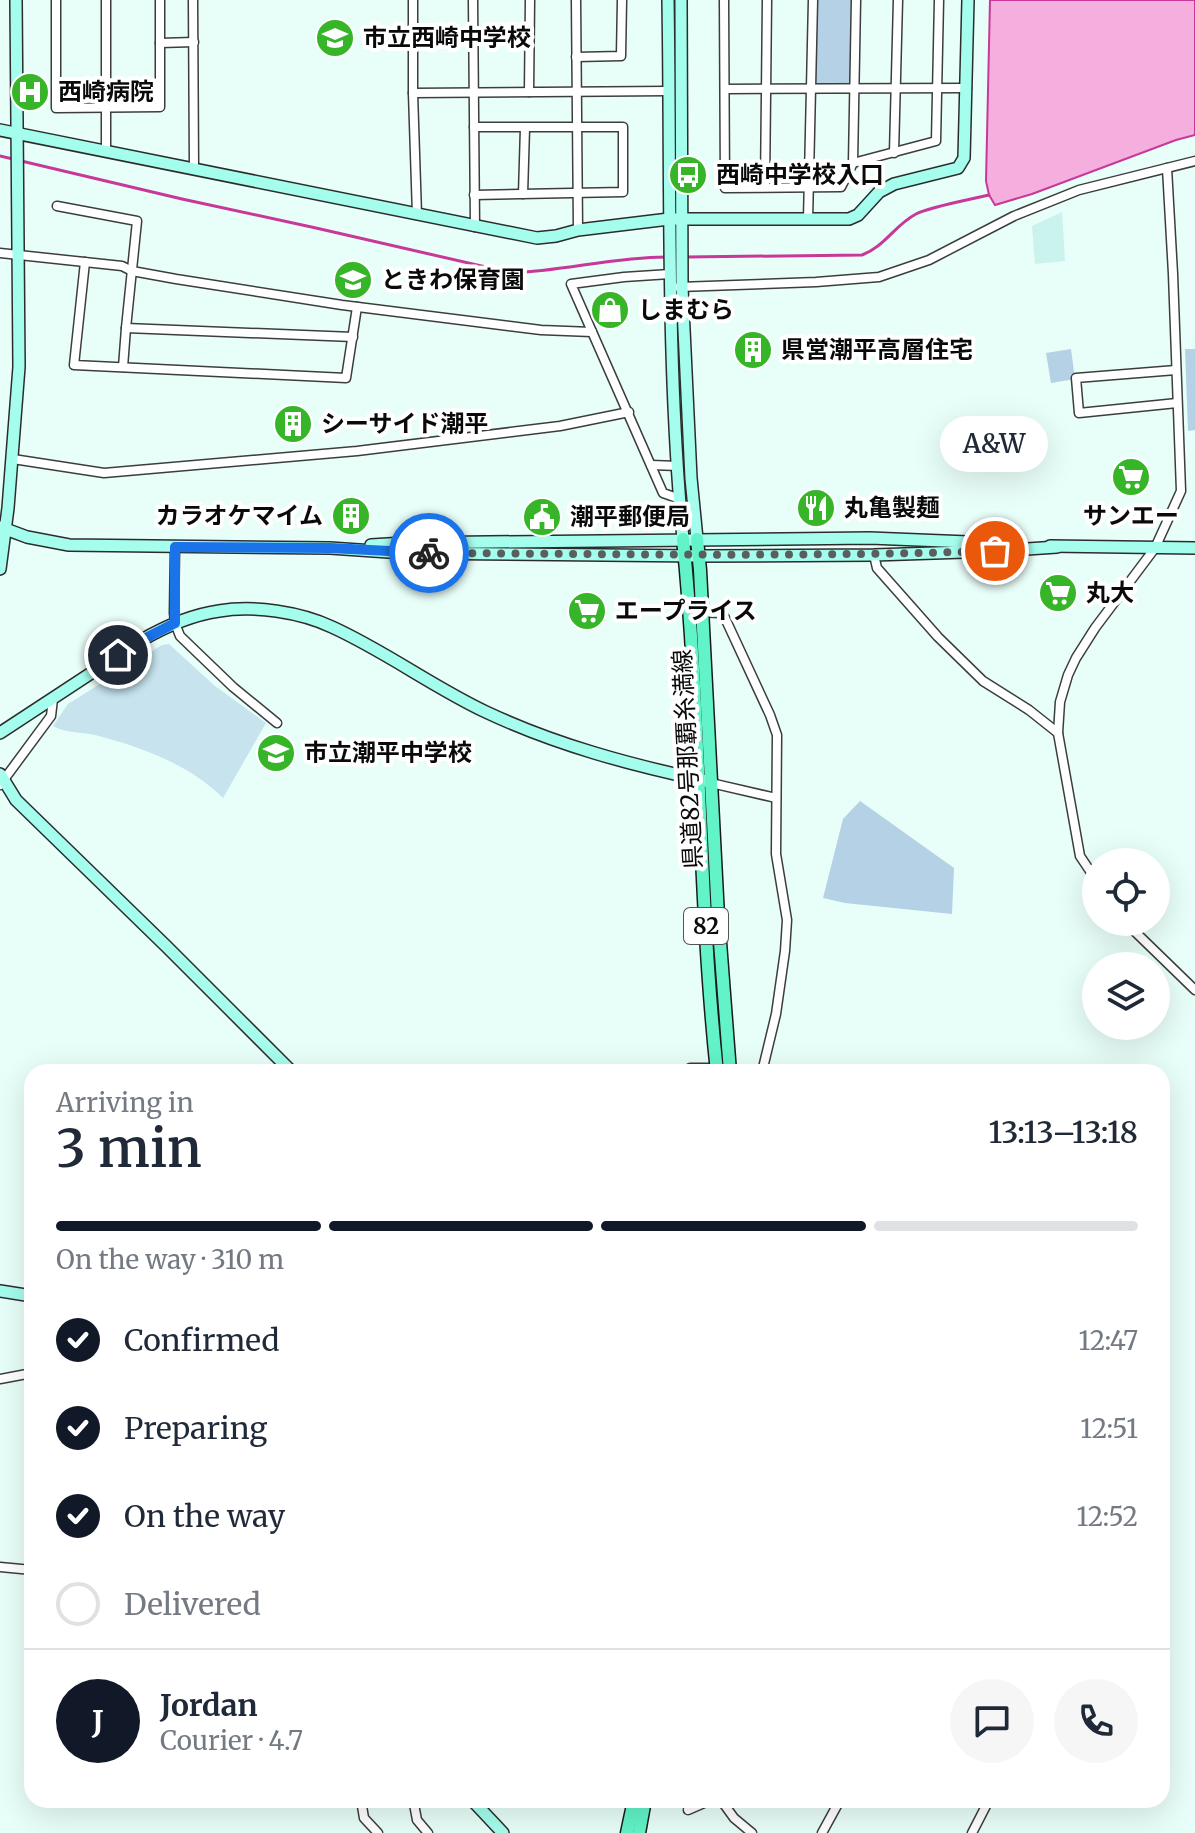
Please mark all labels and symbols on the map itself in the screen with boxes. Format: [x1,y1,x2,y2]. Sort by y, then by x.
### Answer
school or university icon: 市立西崎中学校 [314,17,356,59]
place label: 市立西崎中学校 [363,22,531,53]
hospital icon: 西崎病院 [9,71,51,113]
place label: 西崎病院 [58,76,154,107]
bus stop icon: 西崎中学校入口 [667,154,709,196]
place label: 西崎中学校入口 [716,159,884,190]
school or university icon: ときわ保育園 [332,259,374,301]
place label: ときわ保育園 [381,264,525,295]
shop icon: しまむら [589,289,631,331]
place label: しまむら [638,294,734,325]
building icon: 県営潮平高層住宅 [732,329,774,371]
place label: 県営潮平高層住宅 [781,334,973,365]
building icon: シーサイド潮平 [272,403,314,445]
place label: シーサイド潮平 [321,408,489,439]
callout: A&W [941,415,1049,471]
supermarket icon: サンエー [1110,456,1152,498]
restaurant icon: 丸亀製麺 [795,487,837,529]
place label: 丸亀製麺 [844,492,940,523]
building icon: カラオケマイム [330,495,372,537]
public building icon: 潮平郵便局 [521,496,563,538]
place label: カラオケマイム [155,500,323,531]
place label: サンエー [1083,500,1179,531]
place label: 潮平郵便局 [570,501,690,532]
courier [389,513,469,593]
pin [961,517,1029,585]
supermarket icon: 丸大 [1037,572,1079,614]
place label: 丸大 [1086,577,1134,608]
supermarket icon: エープライス [566,590,608,632]
place label: エープライス [615,595,757,626]
pin [84,621,152,689]
street label: 県道82号那覇糸満線 [666,648,709,870]
school or university icon: 市立潮平中学校 [255,732,297,774]
place label: 市立潮平中学校 [304,737,472,768]
road number: 82 [684,908,728,944]

